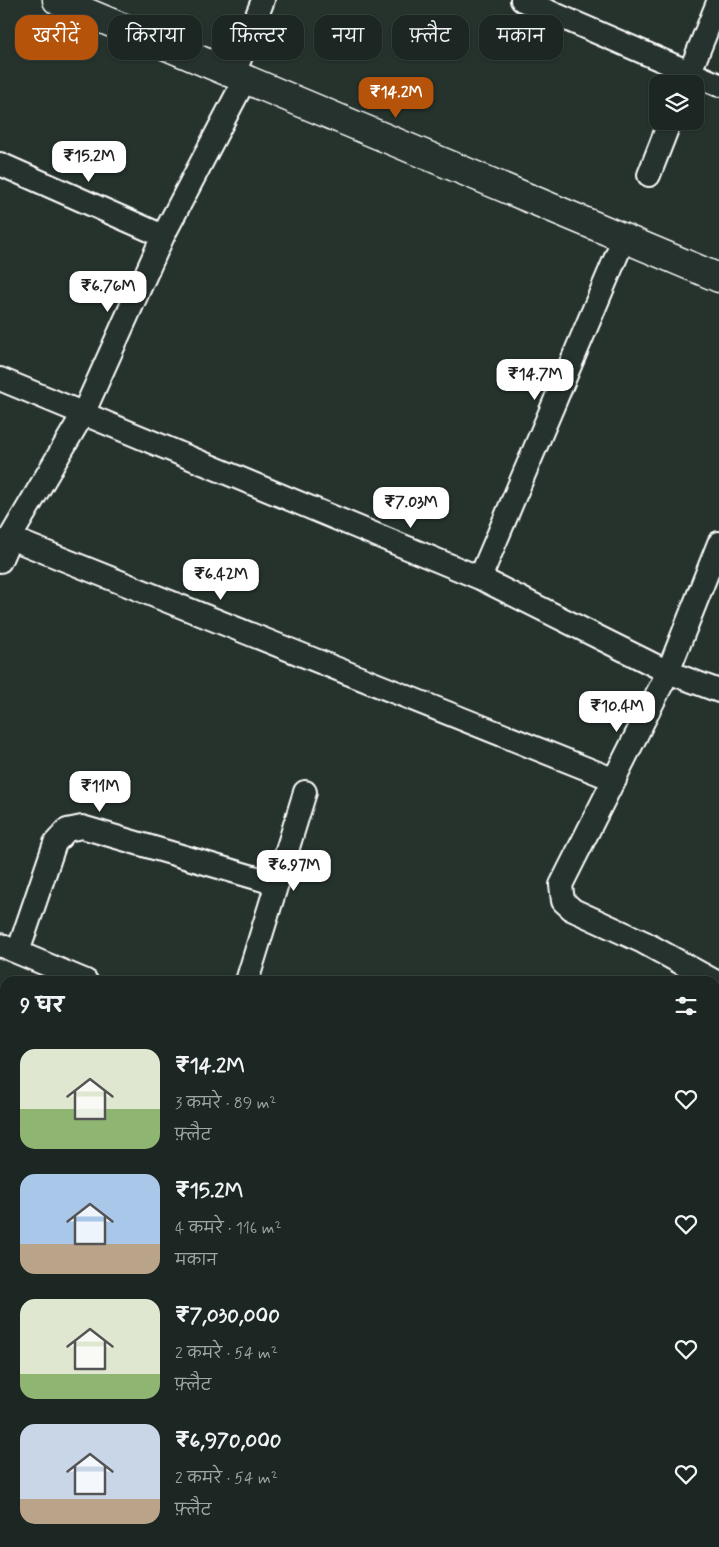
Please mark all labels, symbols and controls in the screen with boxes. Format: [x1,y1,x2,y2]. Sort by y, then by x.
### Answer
chip: खरीदें [15,15,98,60]
chip: किराया [108,15,202,60]
chip: फ़िल्टर [212,15,304,60]
chip: नया [314,15,382,60]
chip: फ़्लैट [392,15,469,60]
chip: मकान [479,15,563,60]
map controls [649,75,704,130]
button: layers [649,75,704,130]
pin: ₹14.2M [355,76,437,119]
text: ₹14.2M [369,82,423,103]
pin: ₹15.2M [48,140,130,183]
text: ₹15.2M [63,146,115,167]
pin: ₹6.76M [67,270,149,313]
text: ₹6.76M [80,276,136,297]
pin: ₹14.7M [494,358,576,401]
text: ₹14.7M [508,364,562,385]
pin: ₹7.03M [370,486,452,529]
text: ₹7.03M [384,492,438,513]
pin: ₹6.42M [180,558,262,601]
text: ₹6.42M [194,564,248,585]
pin: ₹10.4M [576,690,658,733]
text: ₹10.4M [590,696,644,717]
pin: ₹11M [70,770,130,813]
text: ₹11M [80,776,120,797]
pin: ₹6.97M [253,850,335,892]
text: ₹6.97M [268,855,320,876]
text: 9 घर [20,992,64,1020]
icon: filters [672,992,700,1020]
text: ₹14.2M [175,1052,245,1080]
icon: home [60,1069,120,1129]
icon: heart [672,1085,700,1113]
text: 3 कमरे · 89 m² [175,1093,276,1114]
text: फ़्लैट [175,1125,211,1146]
text: ₹15.2M [175,1177,243,1205]
icon: home [60,1194,120,1254]
icon: heart [672,1210,700,1238]
text: 4 कमरे · 116 m² [175,1218,282,1239]
text: मकान [175,1250,217,1271]
text: ₹7,030,000 [175,1302,280,1330]
icon: home [60,1319,120,1379]
icon: heart [672,1335,700,1363]
text: 2 कमरे · 54 m² [175,1343,278,1364]
text: फ़्लैट [175,1375,211,1396]
text: ₹6,970,000 [175,1427,282,1455]
icon: home [60,1444,120,1504]
icon: heart [672,1460,700,1488]
text: 2 कमरे · 54 m² [175,1468,278,1489]
text: फ़्लैट [175,1500,211,1521]

